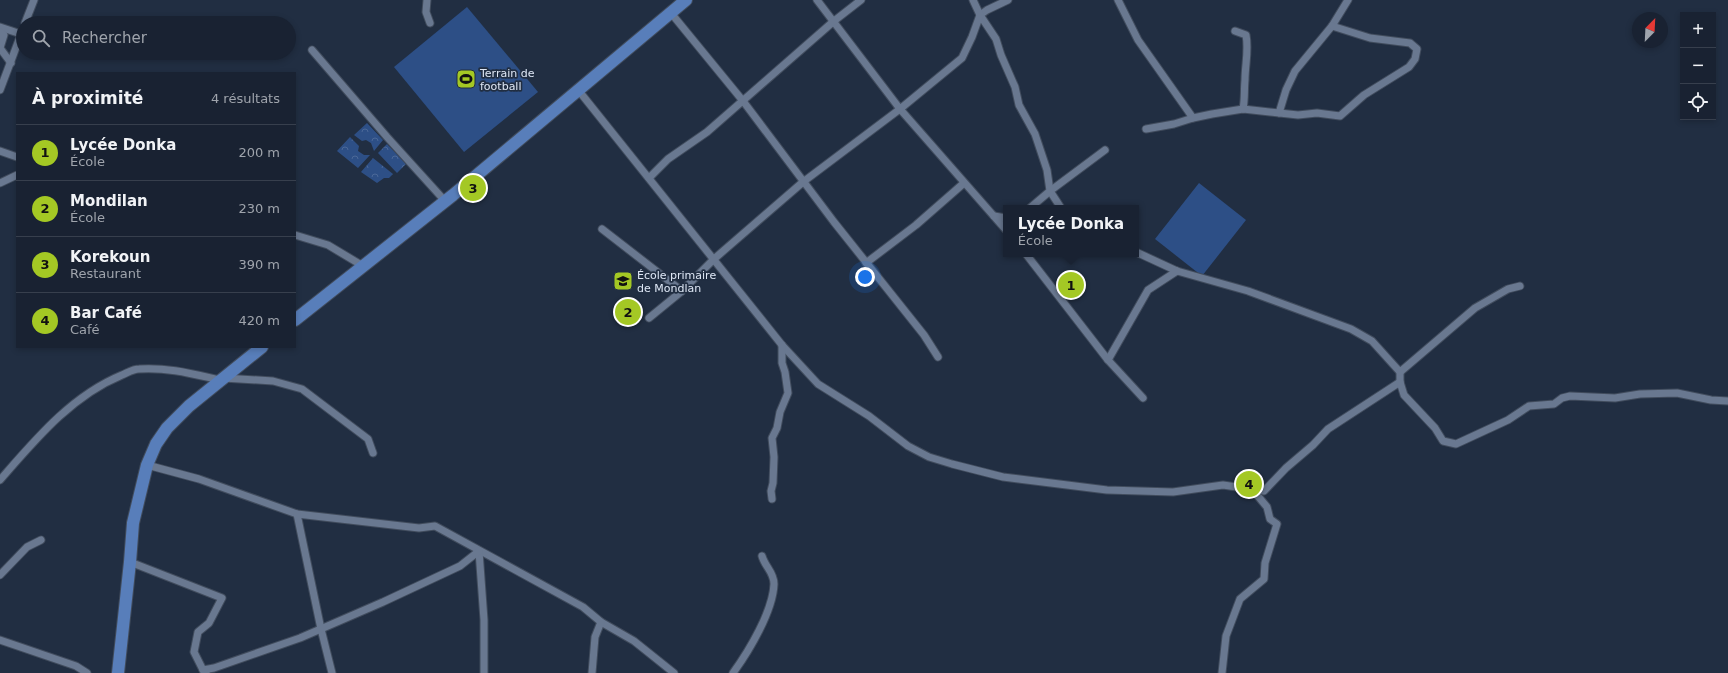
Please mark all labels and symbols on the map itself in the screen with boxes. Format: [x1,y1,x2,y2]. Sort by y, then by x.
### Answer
north arrow [1632,12,1668,48]
place label: Terrain de football [479,67,535,93]
sports icon: Terrain de football [455,68,477,90]
pin: 3 [460,173,486,203]
your location [855,267,875,287]
place label: École primaire de Mondlan [637,269,716,295]
school or university icon: École primaire de Mondlan [612,270,634,292]
pin: 1 [1058,270,1084,300]
pin: 2 [615,297,641,327]
pin: 4 [1236,469,1262,499]

